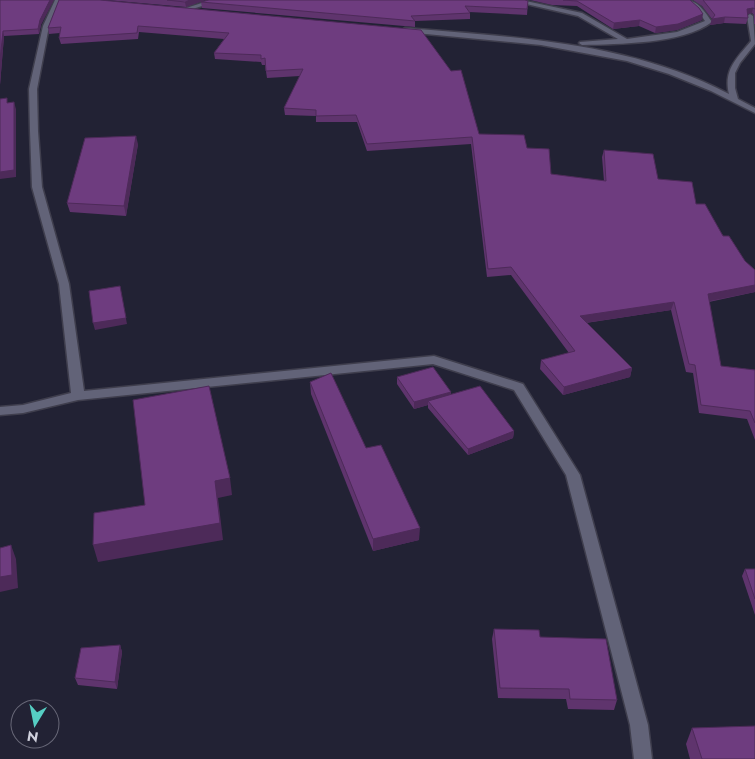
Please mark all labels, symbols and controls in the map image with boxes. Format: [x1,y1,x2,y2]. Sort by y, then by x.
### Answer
north arrow [10,699,60,749]
text: N [26,726,40,748]

